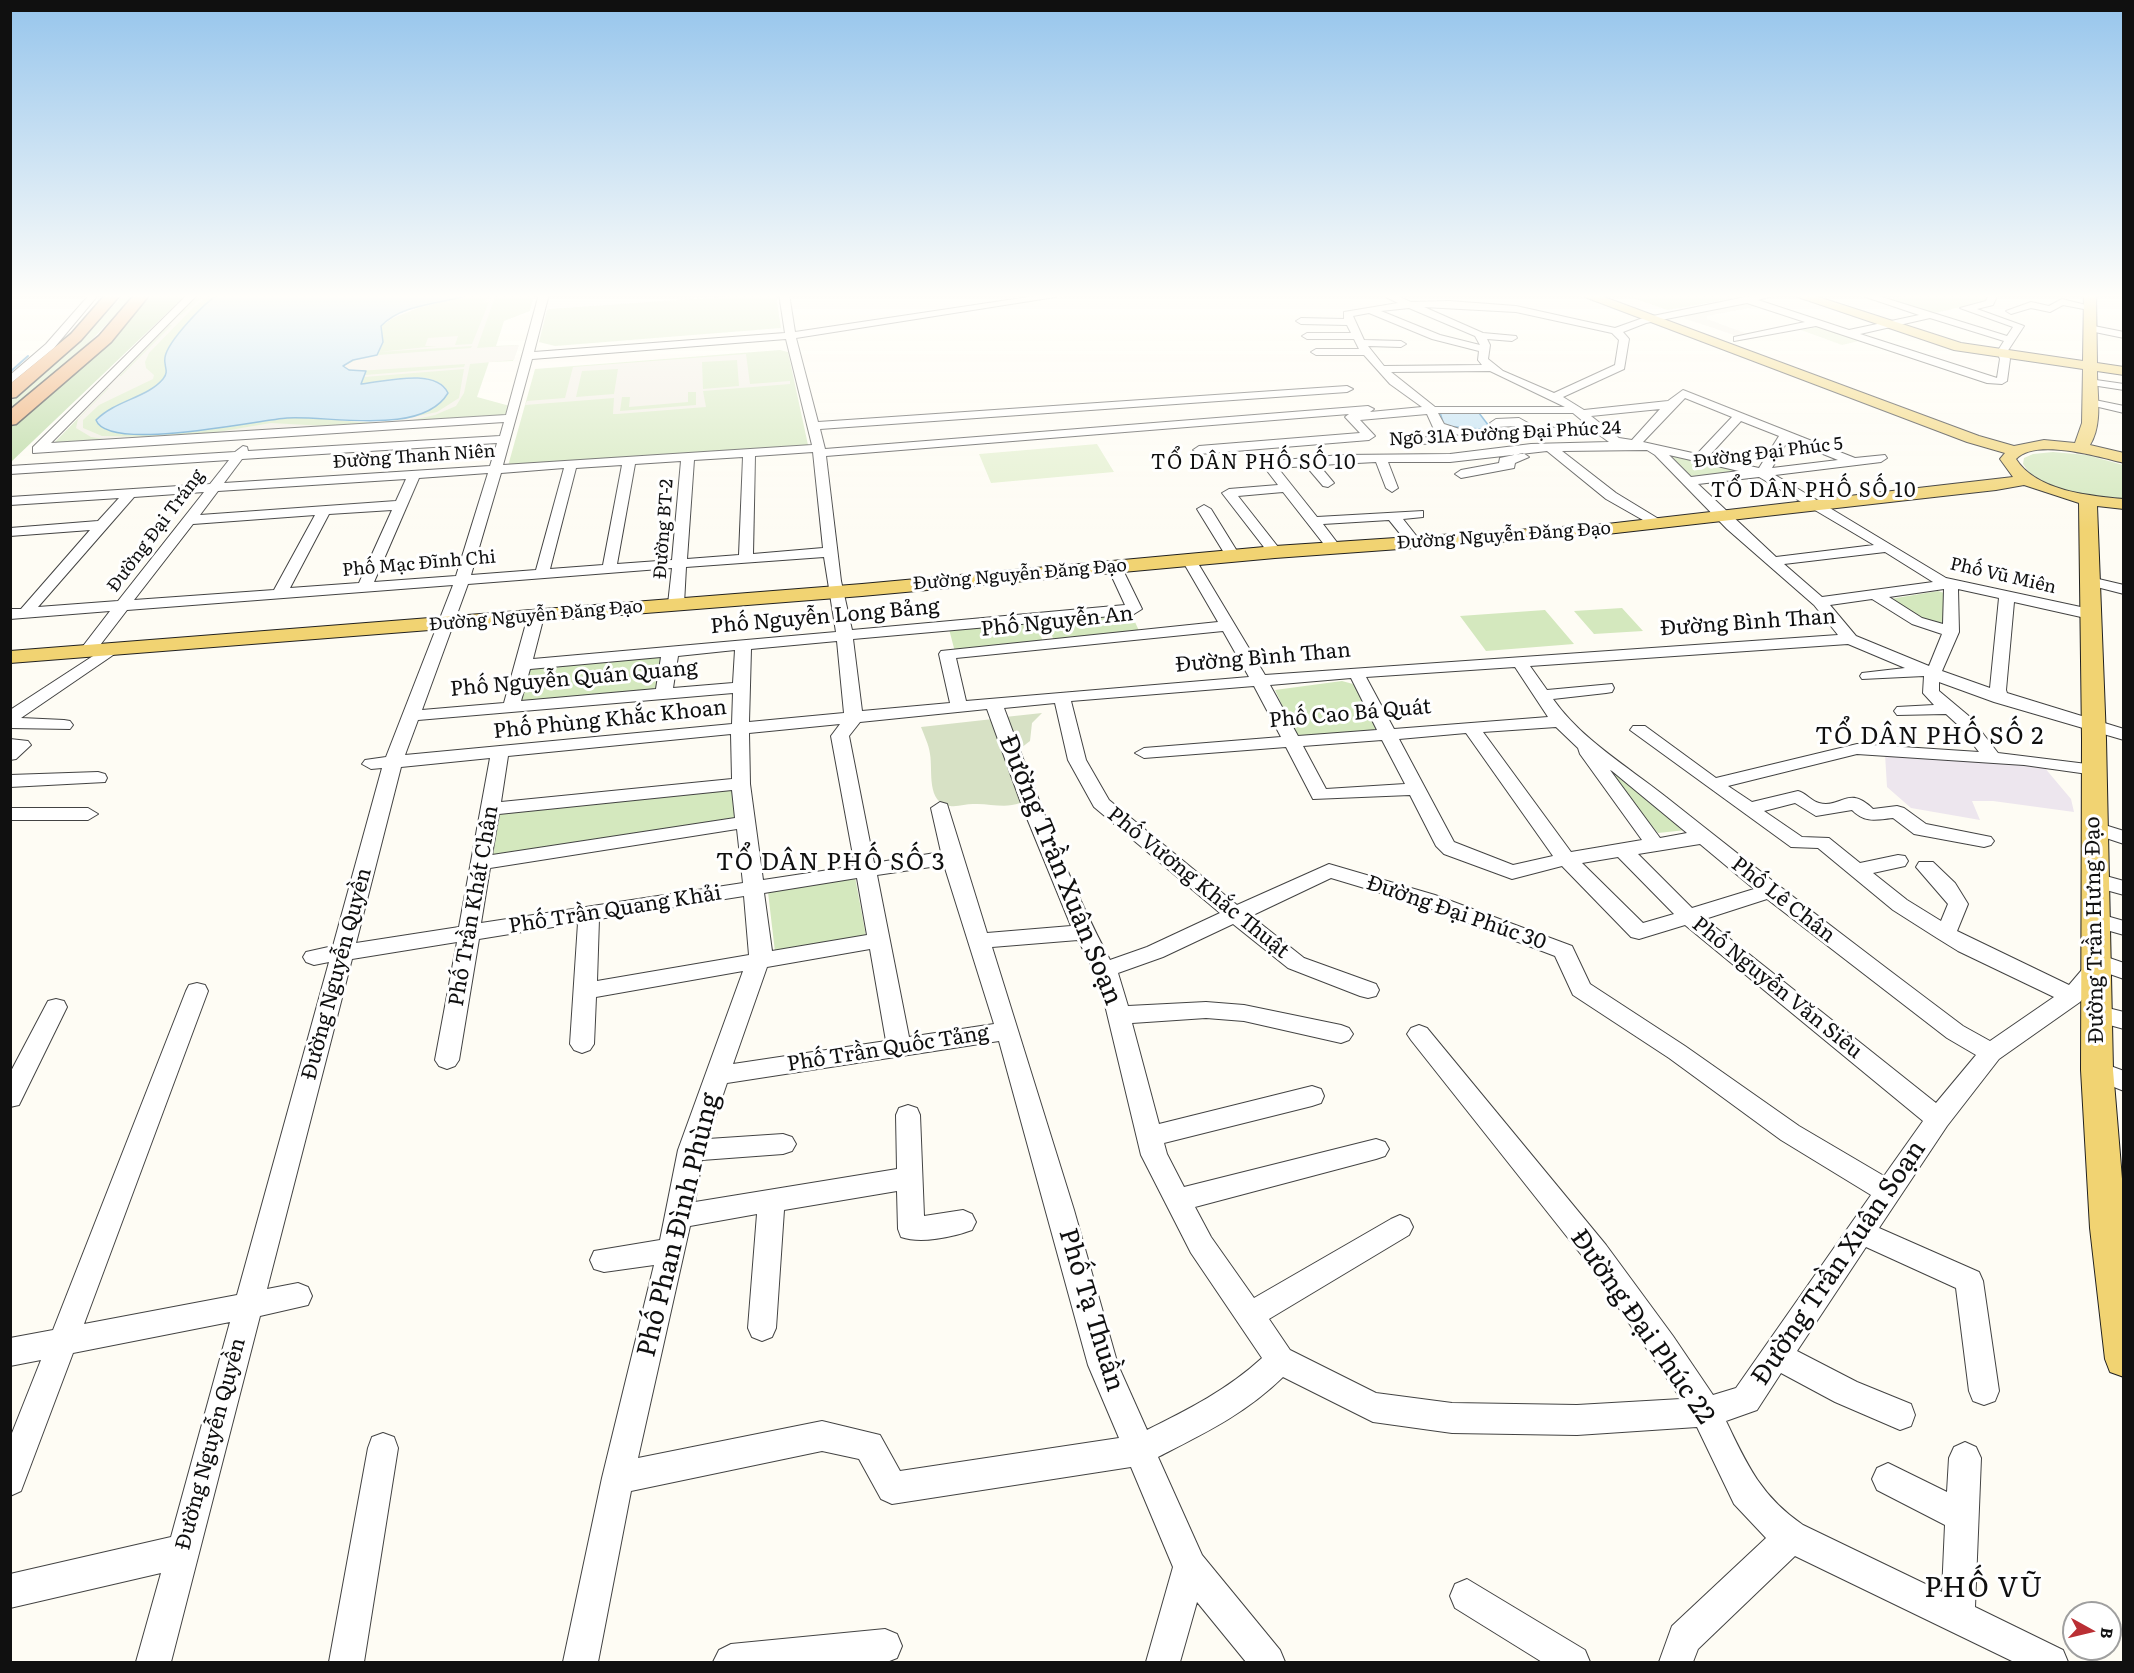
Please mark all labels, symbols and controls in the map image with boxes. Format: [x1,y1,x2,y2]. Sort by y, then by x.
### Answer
street label: Ngõ 31A Đường Đại Phúc 24 [1388,417,1622,451]
street label: Đường Đại Phúc 5 [1692,433,1844,473]
street label: Đường Thanh Niên [332,441,496,473]
district label: TỔ DÂN PHỐ SỐ 10 [1151,451,1357,475]
street label: Đường Đại Tráng [103,465,209,597]
street label: Đường BT-2 [650,478,678,580]
district label: TỔ DÂN PHỐ SỐ 10 [1711,479,1917,503]
street label: Đường Nguyễn Đăng Đạo [1396,518,1612,554]
street label: Phố Mạc Đĩnh Chi [341,547,497,581]
street label: Phố Vũ Miên [1948,553,2058,599]
street label: Đường Nguyễn Đăng Đạo [912,555,1128,595]
street label: Phố Nguyễn Long Bảng [709,594,941,640]
street label: Đường Nguyễn Đăng Đạo [428,596,644,636]
street label: Phố Nguyễn An [980,601,1134,643]
street label: Đường Bình Than [1659,604,1837,642]
street label: Đường Bình Than [1174,638,1352,678]
street label: Phố Nguyễn Quán Quang [449,656,699,702]
street label: Phố Cao Bá Quát [1268,694,1432,734]
street label: Phố Phùng Khắc Khoan [492,695,728,745]
district label: TỔ DÂN PHỐ SỐ 2 [1815,723,2045,751]
street label: Đường Trần Xuân Soạn [991,730,1129,1010]
street label: Phố Vương Khắc Thuật [1102,802,1294,964]
street label: Phố Trần Khát Chân [444,804,504,1008]
street label: Đường Trần Hưng Đạo [2080,816,2110,1044]
district label: TỔ DÂN PHỐ SỐ 3 [716,849,946,877]
street label: Phố Lê Chân [1726,852,1840,948]
street label: Đường Nguyễn Quyền [297,865,377,1083]
street label: Đường Đại Phúc 30 [1363,870,1549,956]
street label: Phố Trần Quang Khải [507,881,723,939]
street label: Phố Nguyễn Văn Siêu [1687,912,1867,1064]
street label: Phố Trần Quốc Tảng [785,1021,991,1077]
street label: Phố Phan Đình Phùng [631,1090,727,1360]
street label: Đường Trần Xuân Soạn [1745,1135,1933,1391]
street label: Đường Đại Phúc 22 [1563,1224,1721,1430]
street label: Phố Tạ Thuần [1051,1225,1131,1395]
street label: Đường Nguyễn Quyền [171,1335,251,1553]
district label: PHỐ VŨ [1924,1572,2044,1606]
north arrow [2062,1601,2122,1661]
text: B [2095,1626,2120,1640]

